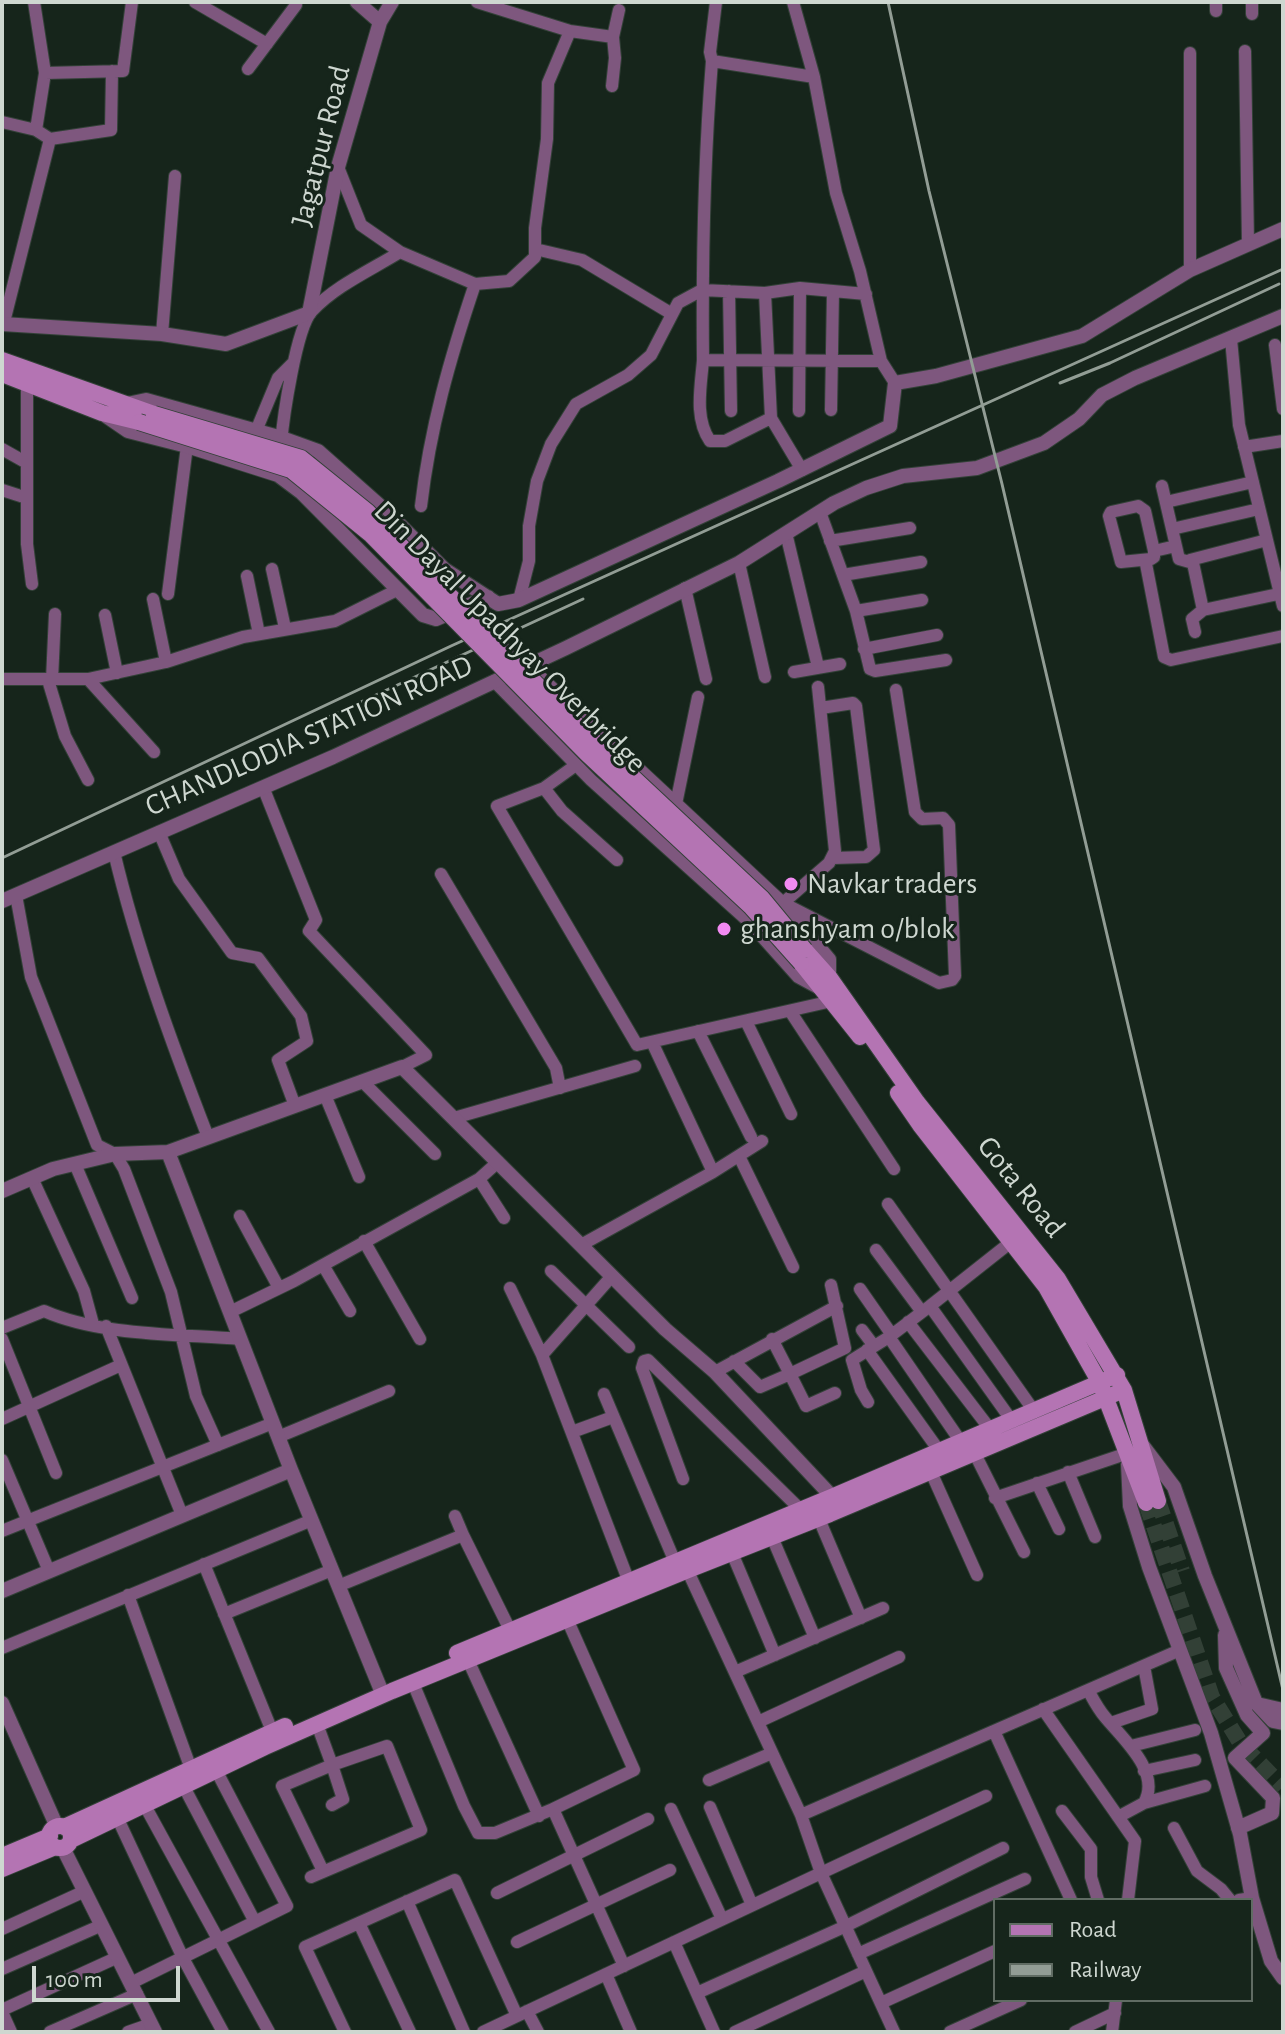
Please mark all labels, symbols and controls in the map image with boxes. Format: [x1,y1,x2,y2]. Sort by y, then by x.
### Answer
street label: Jagatpur Road [284,62,358,230]
street label: Din Dayal Upadhyay Overbridge [366,493,654,781]
street label: CHANDLODIA STATION ROAD [140,647,478,825]
place label: Navkar traders [807,866,977,902]
marker: Navkar traders [782,875,800,893]
place label: ghanshyam o/blok [740,911,955,947]
marker: ghanshyam o/blok [715,920,733,938]
street label: Gota Road [969,1129,1073,1245]
legend [993,1898,1253,2002]
text: Road [1069,1918,1117,1942]
scale bar [36,1950,184,2000]
text: Railway [1069,1958,1141,1982]
text: 100 m [46,1968,103,1992]

